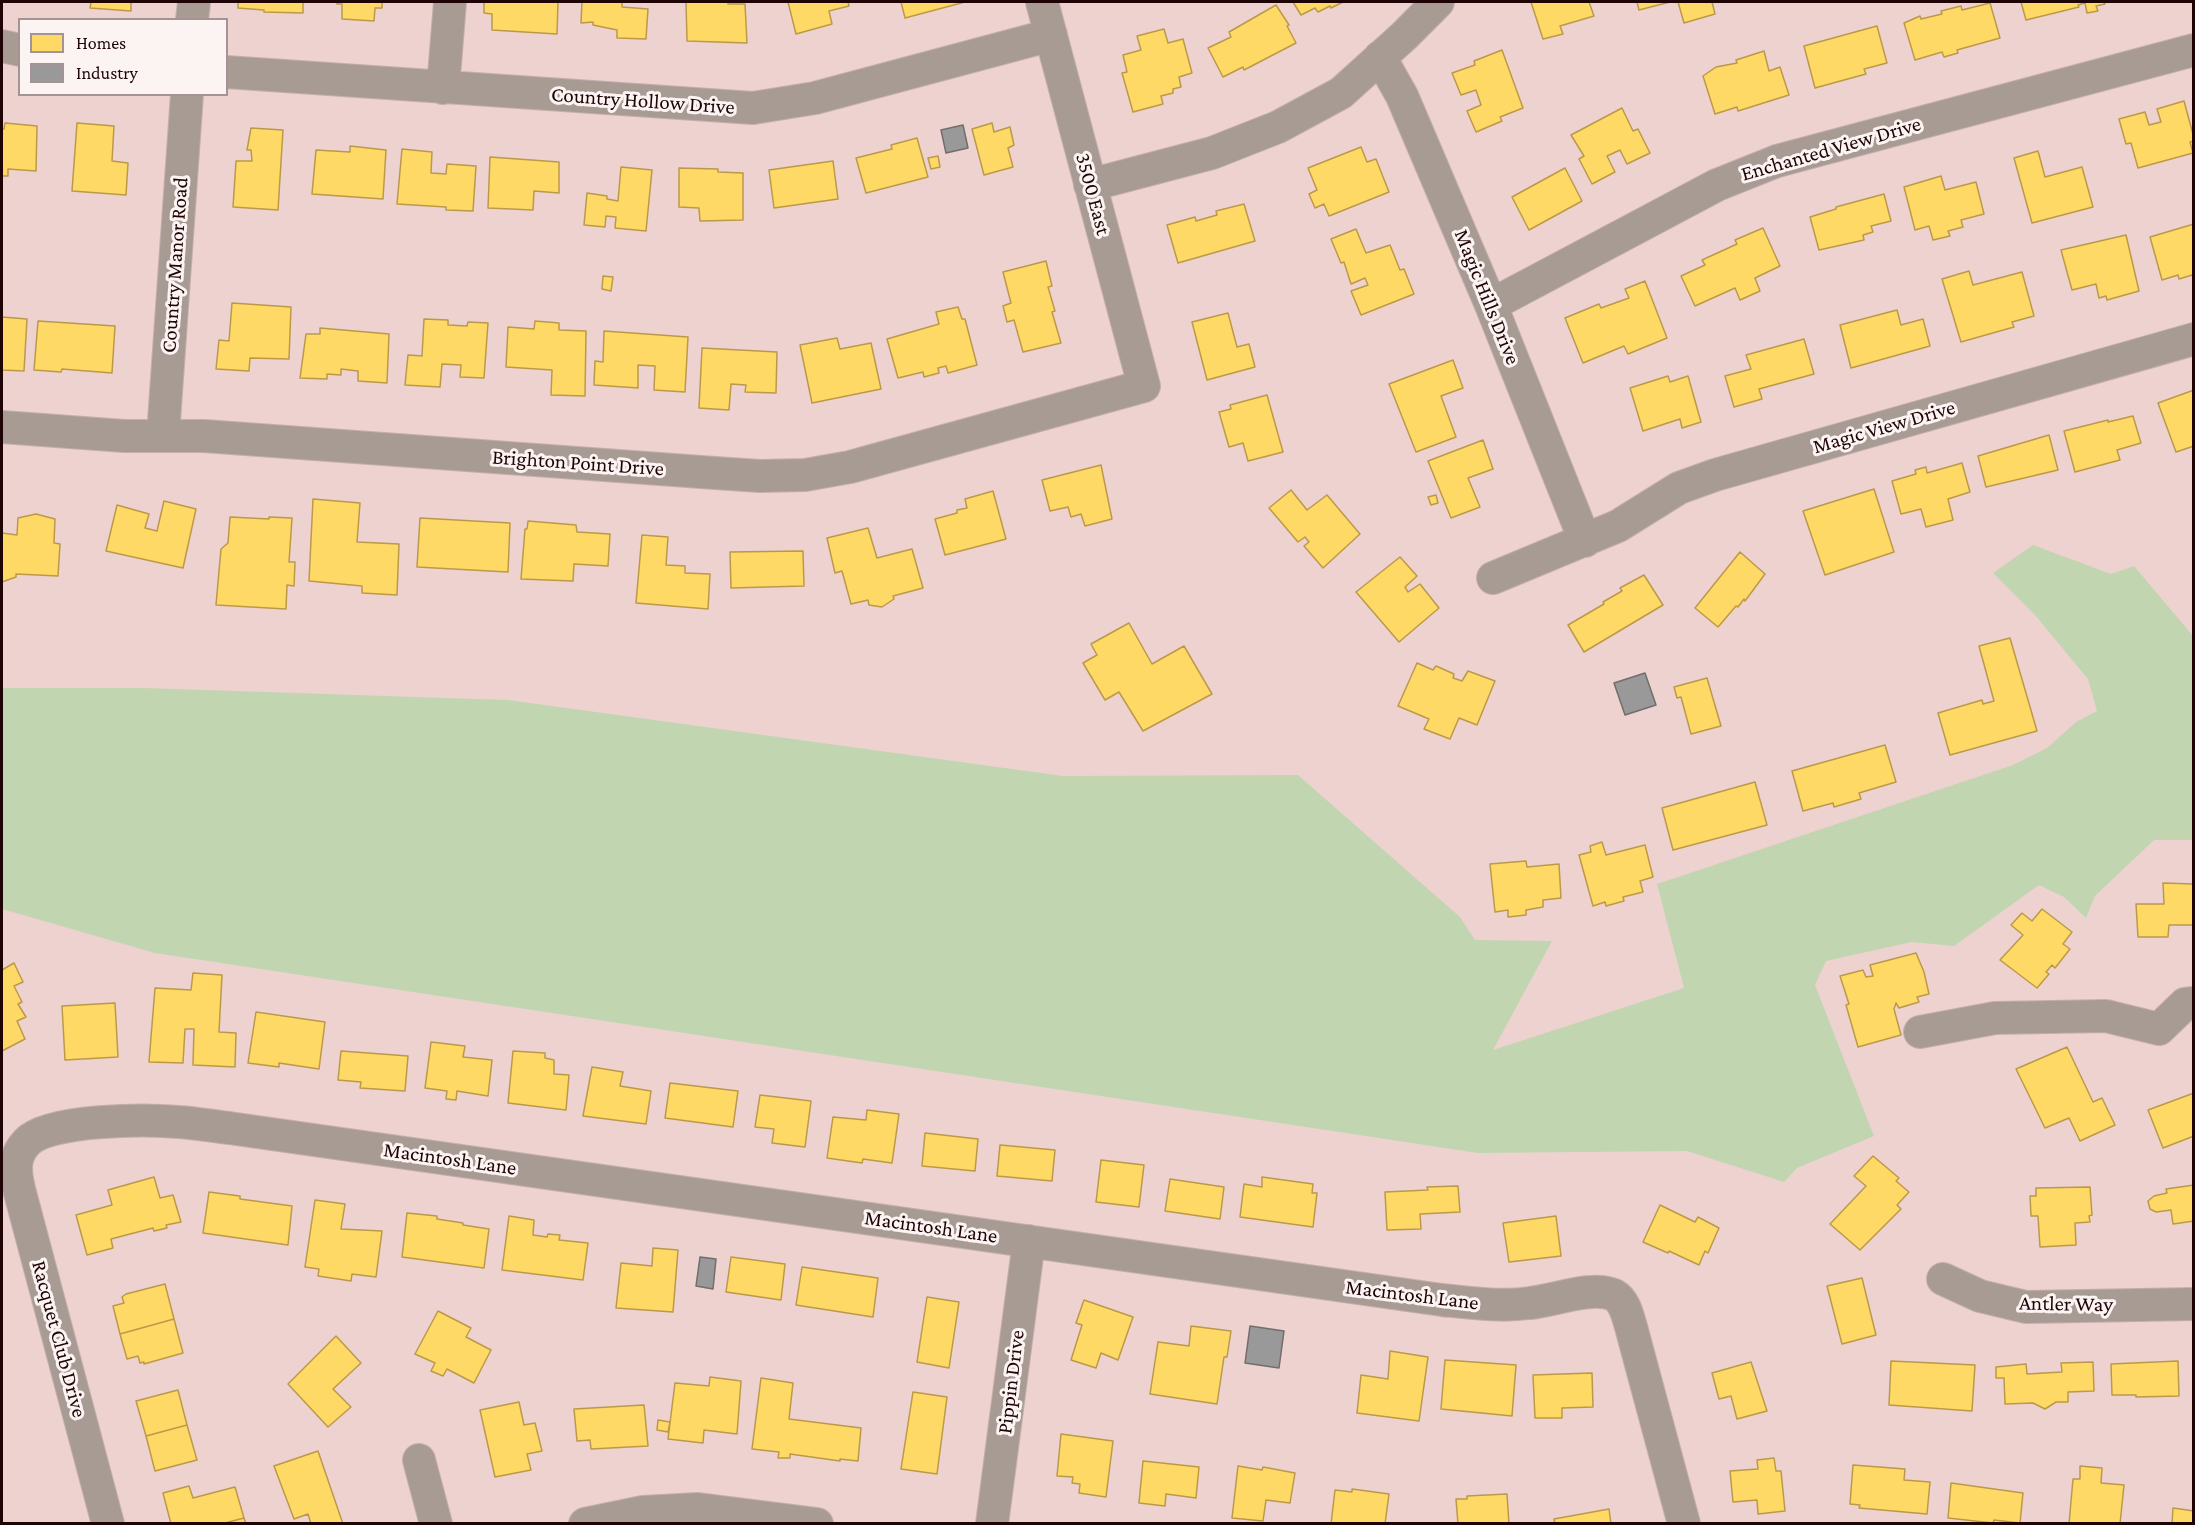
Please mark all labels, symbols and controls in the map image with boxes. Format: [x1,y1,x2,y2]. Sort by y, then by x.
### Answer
legend [18,18,228,96]
text: Homes [76,33,126,53]
text: Industry [76,63,138,83]
street label: Country Hollow Drive [550,82,736,120]
street label: Enchanted View Drive [1738,111,1924,187]
street label: 3500 East [1070,150,1116,238]
street label: Country Manor Road [156,176,194,354]
street label: Magic Hills Drive [1448,226,1526,368]
street label: Magic View Drive [1810,395,1958,459]
street label: Brighton Point Drive [491,444,665,482]
street label: Macintosh Lane [382,1137,518,1181]
street label: Macintosh Lane [863,1205,999,1249]
street label: Racquet Club Drive [26,1258,92,1420]
street label: Macintosh Lane [1344,1274,1480,1316]
street label: Antler Way [2019,1291,2113,1317]
street label: Pippin Drive [992,1329,1030,1435]

